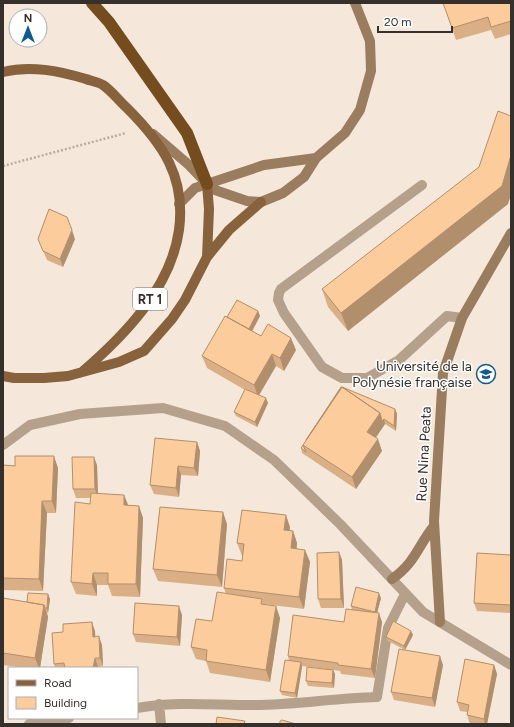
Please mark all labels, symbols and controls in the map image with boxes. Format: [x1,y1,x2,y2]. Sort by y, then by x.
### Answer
north arrow [8,8,48,48]
scale bar [378,8,452,34]
text: N [24,12,32,25]
text: 20 m [384,15,412,29]
road number: RT 1 [133,288,167,310]
place label: Université de la Polynésie française [352,358,472,391]
school or university icon: Université de la Polynésie française [475,363,497,385]
street label: Rue Nina Peata [413,406,435,502]
legend [8,667,138,719]
text: Road [44,676,72,690]
text: Building [44,696,87,710]

